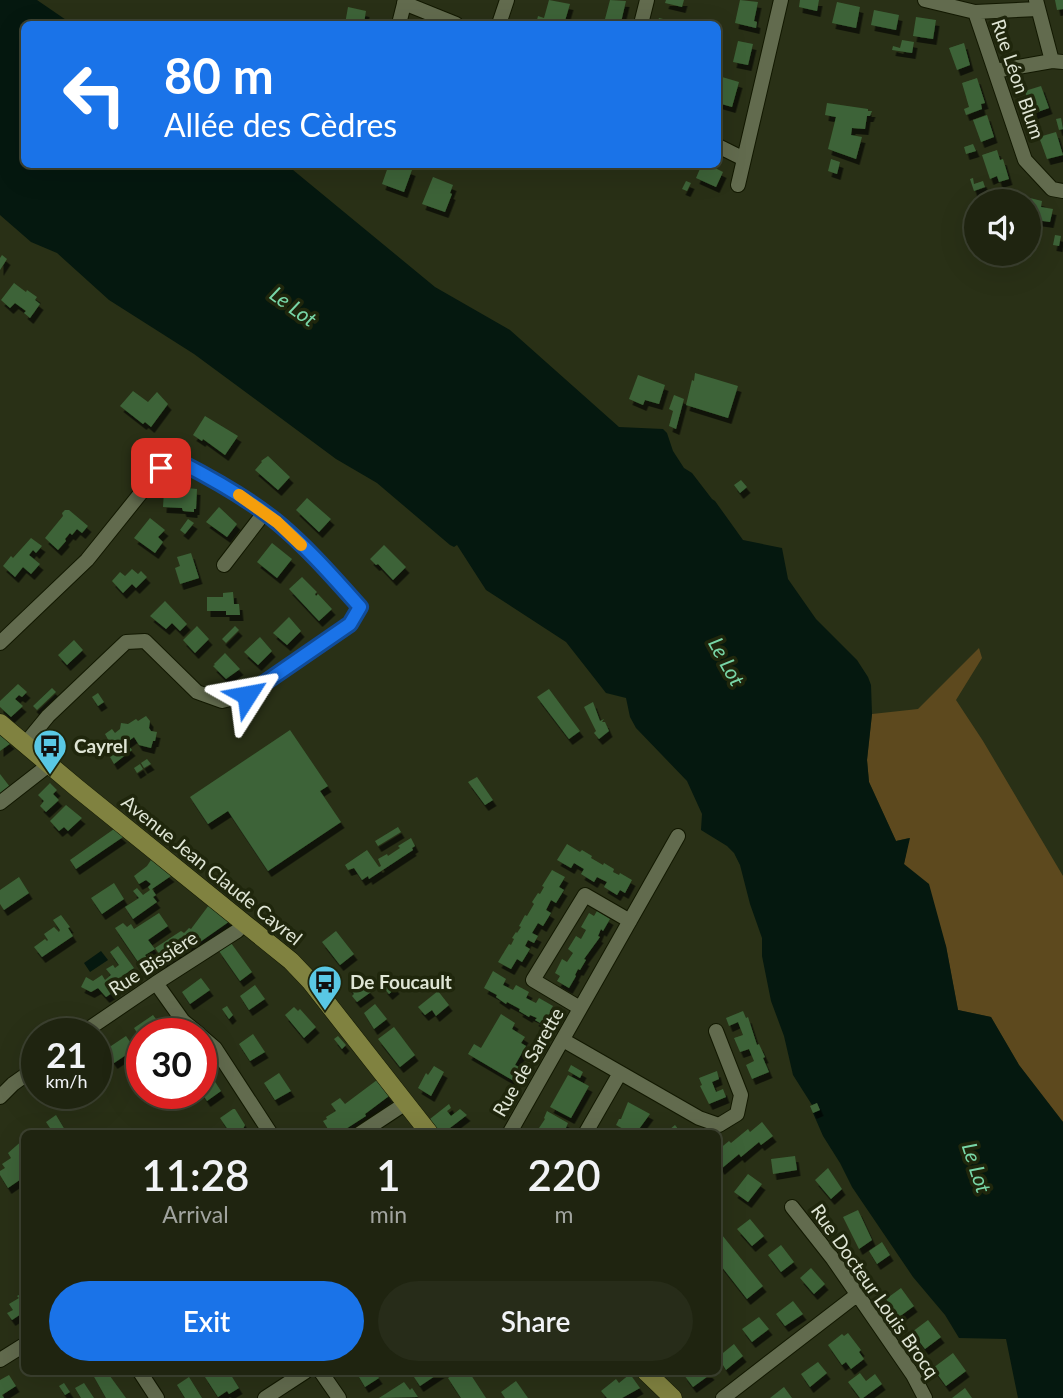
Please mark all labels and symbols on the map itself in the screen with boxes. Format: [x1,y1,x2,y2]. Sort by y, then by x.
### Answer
street label: Rue Léon Blum [987,16,1050,142]
water label: Le Lot [266,281,323,331]
pin [131,438,191,498]
water label: Le Lot [704,633,751,690]
position arrow [210,658,284,732]
bus stop icon: Cayrel [31,727,69,776]
place label: Cayrel [74,734,128,757]
street label: Avenue Jean Claude Cayrel [118,790,307,949]
street label: Rue Bissière [104,925,201,1000]
bus stop icon: De Foucault [306,963,344,1012]
place label: De Foucault [350,970,452,993]
street label: Rue de Sarette [487,1003,568,1120]
speed limit sign: 30 [126,1018,217,1109]
water label: Le Lot [958,1139,997,1196]
street label: Rue Docteur Louis Brocq [807,1199,944,1382]

